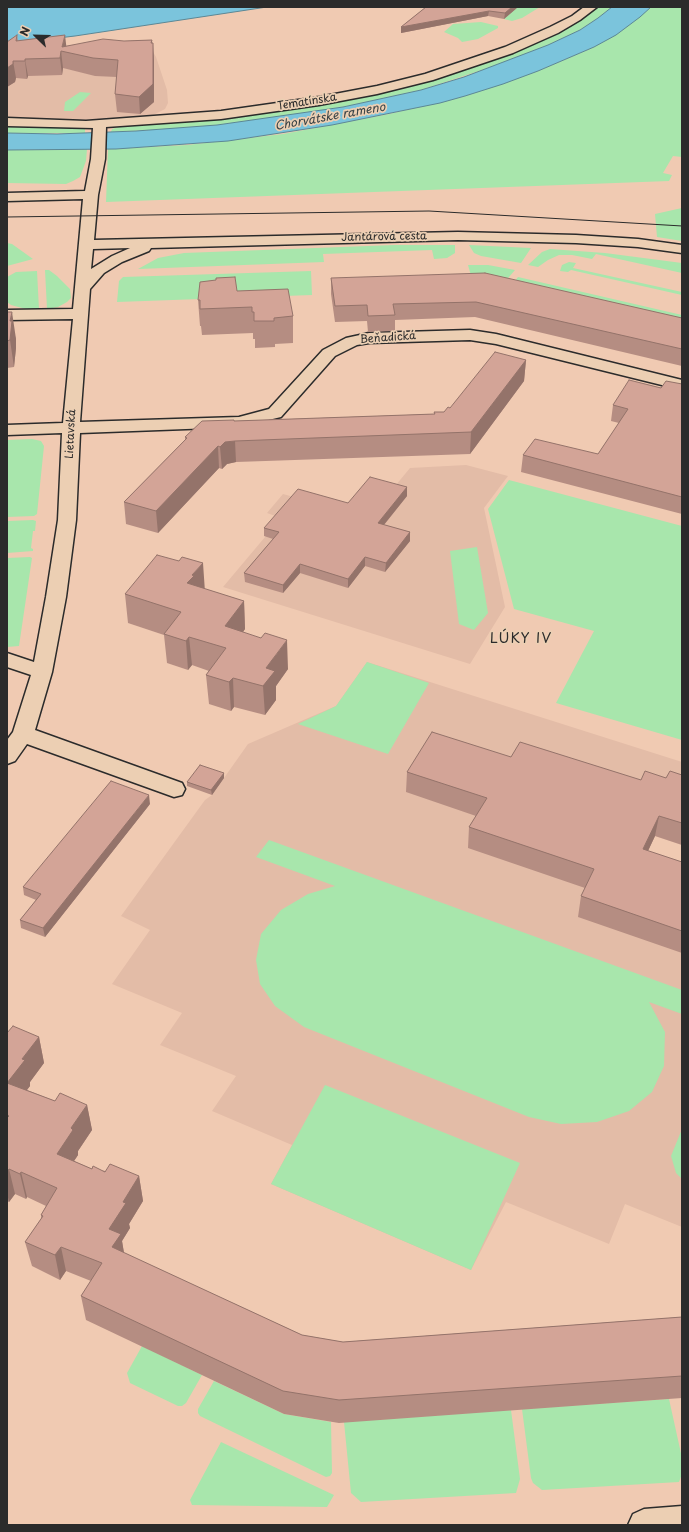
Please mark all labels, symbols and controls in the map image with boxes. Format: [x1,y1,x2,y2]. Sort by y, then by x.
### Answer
north arrow [16,16,56,56]
text: N [15,24,34,38]
street label: Tematínska [276,91,338,113]
water label: Chorvátske rameno [274,100,386,134]
street label: Jantárová cesta [341,230,427,244]
street label: Beňadická [360,329,416,347]
street label: Lietavská [63,409,79,459]
district label: LÚKY IV [490,631,552,647]

